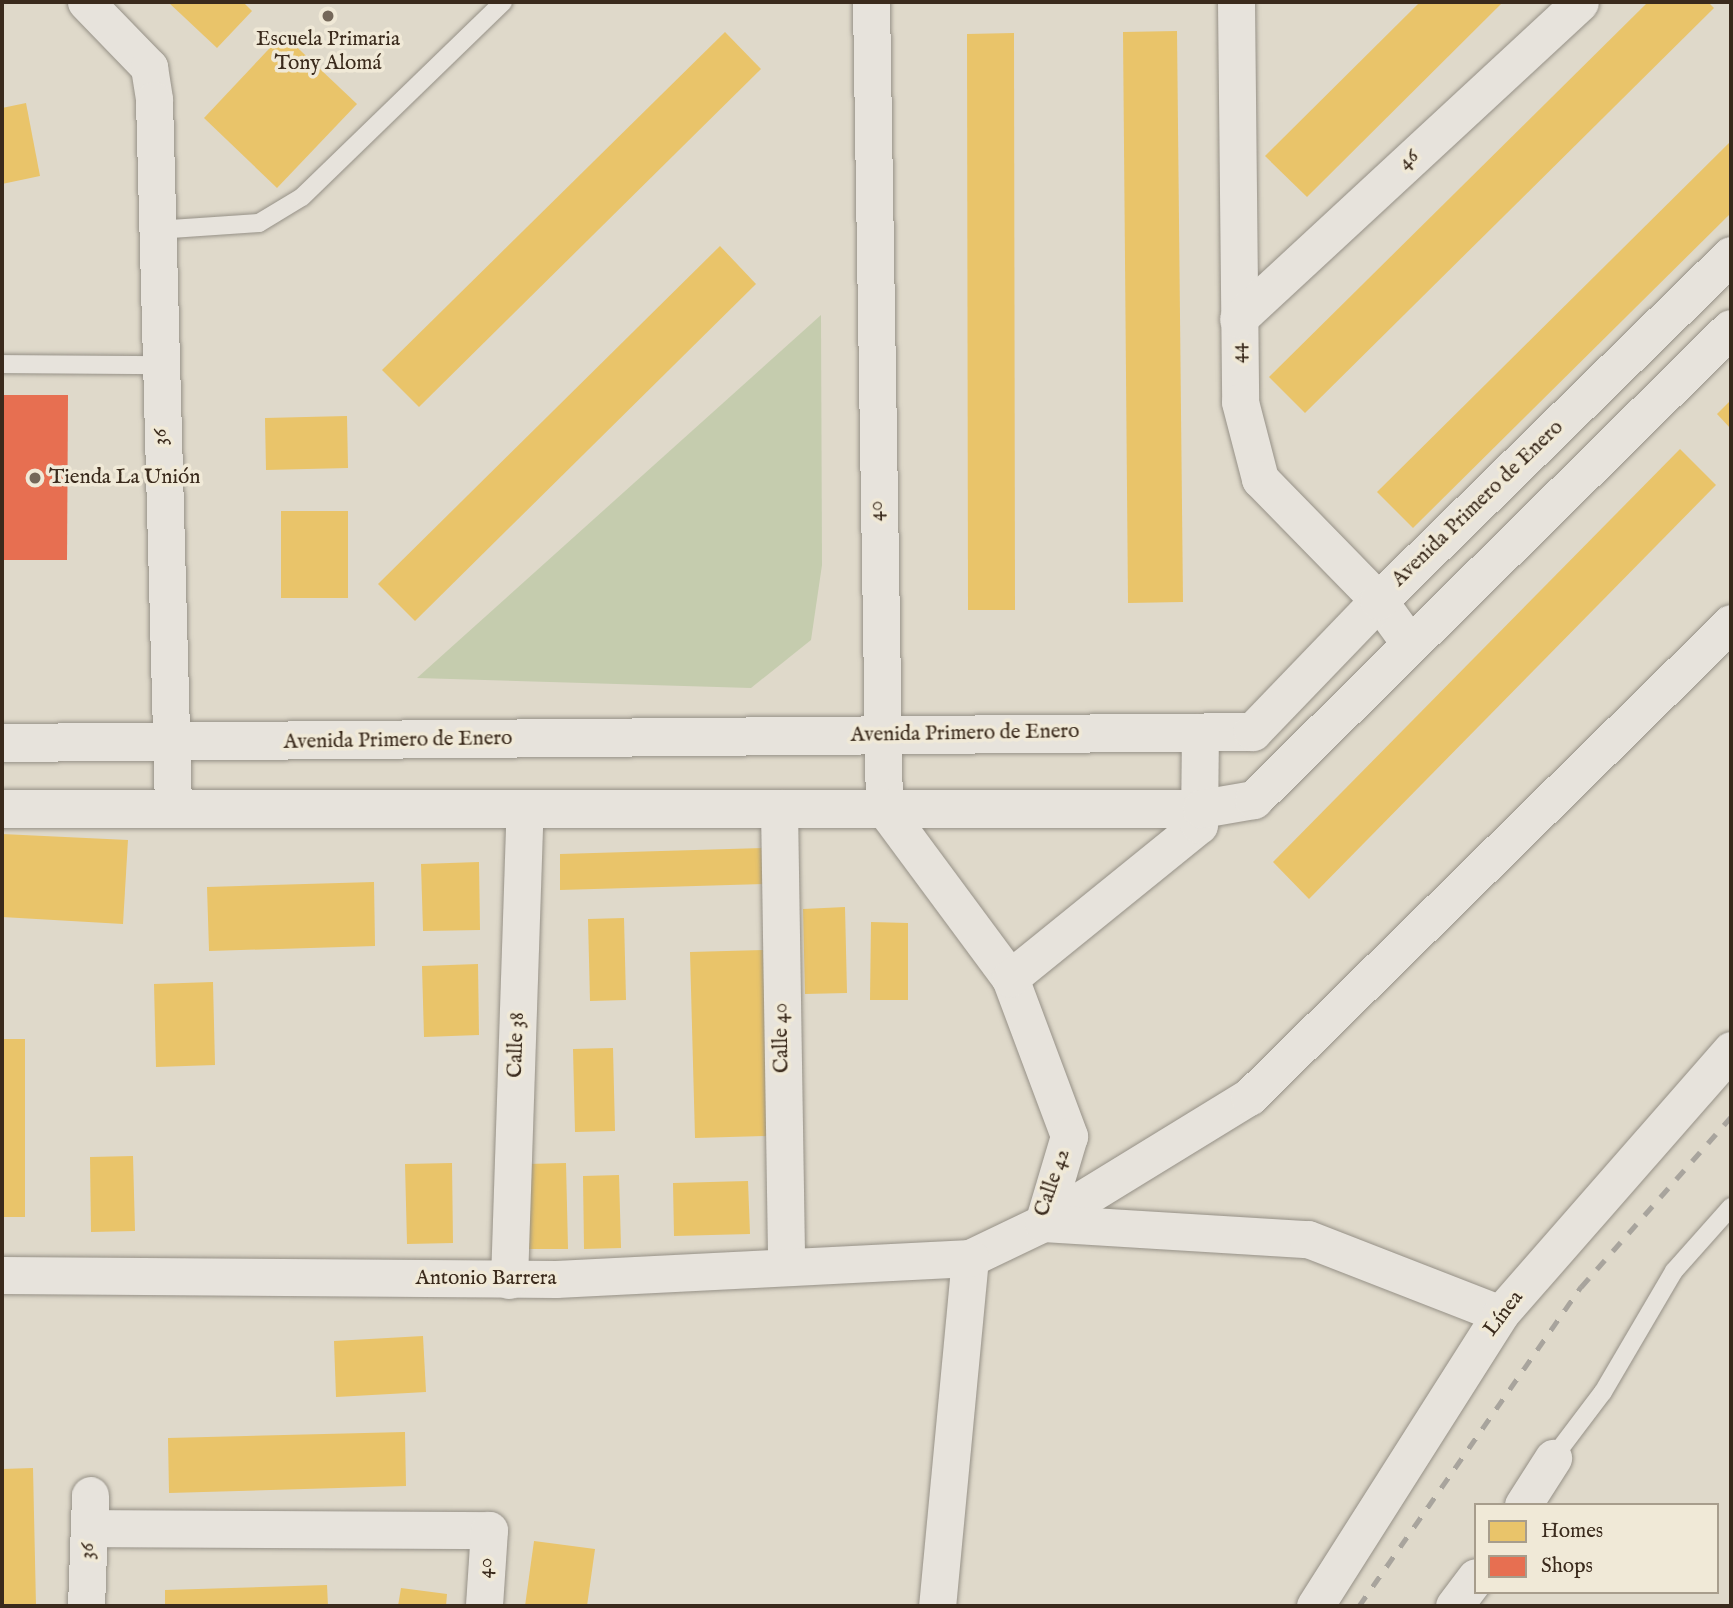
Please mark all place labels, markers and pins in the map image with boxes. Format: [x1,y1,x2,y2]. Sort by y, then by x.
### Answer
marker: Escuela Primaria Tony Alomá [320,8,336,24]
place label: Escuela Primaria Tony Alomá [256,27,400,77]
place label: Tienda La Unión [49,465,200,491]
marker: Tienda La Unión [27,470,43,486]

